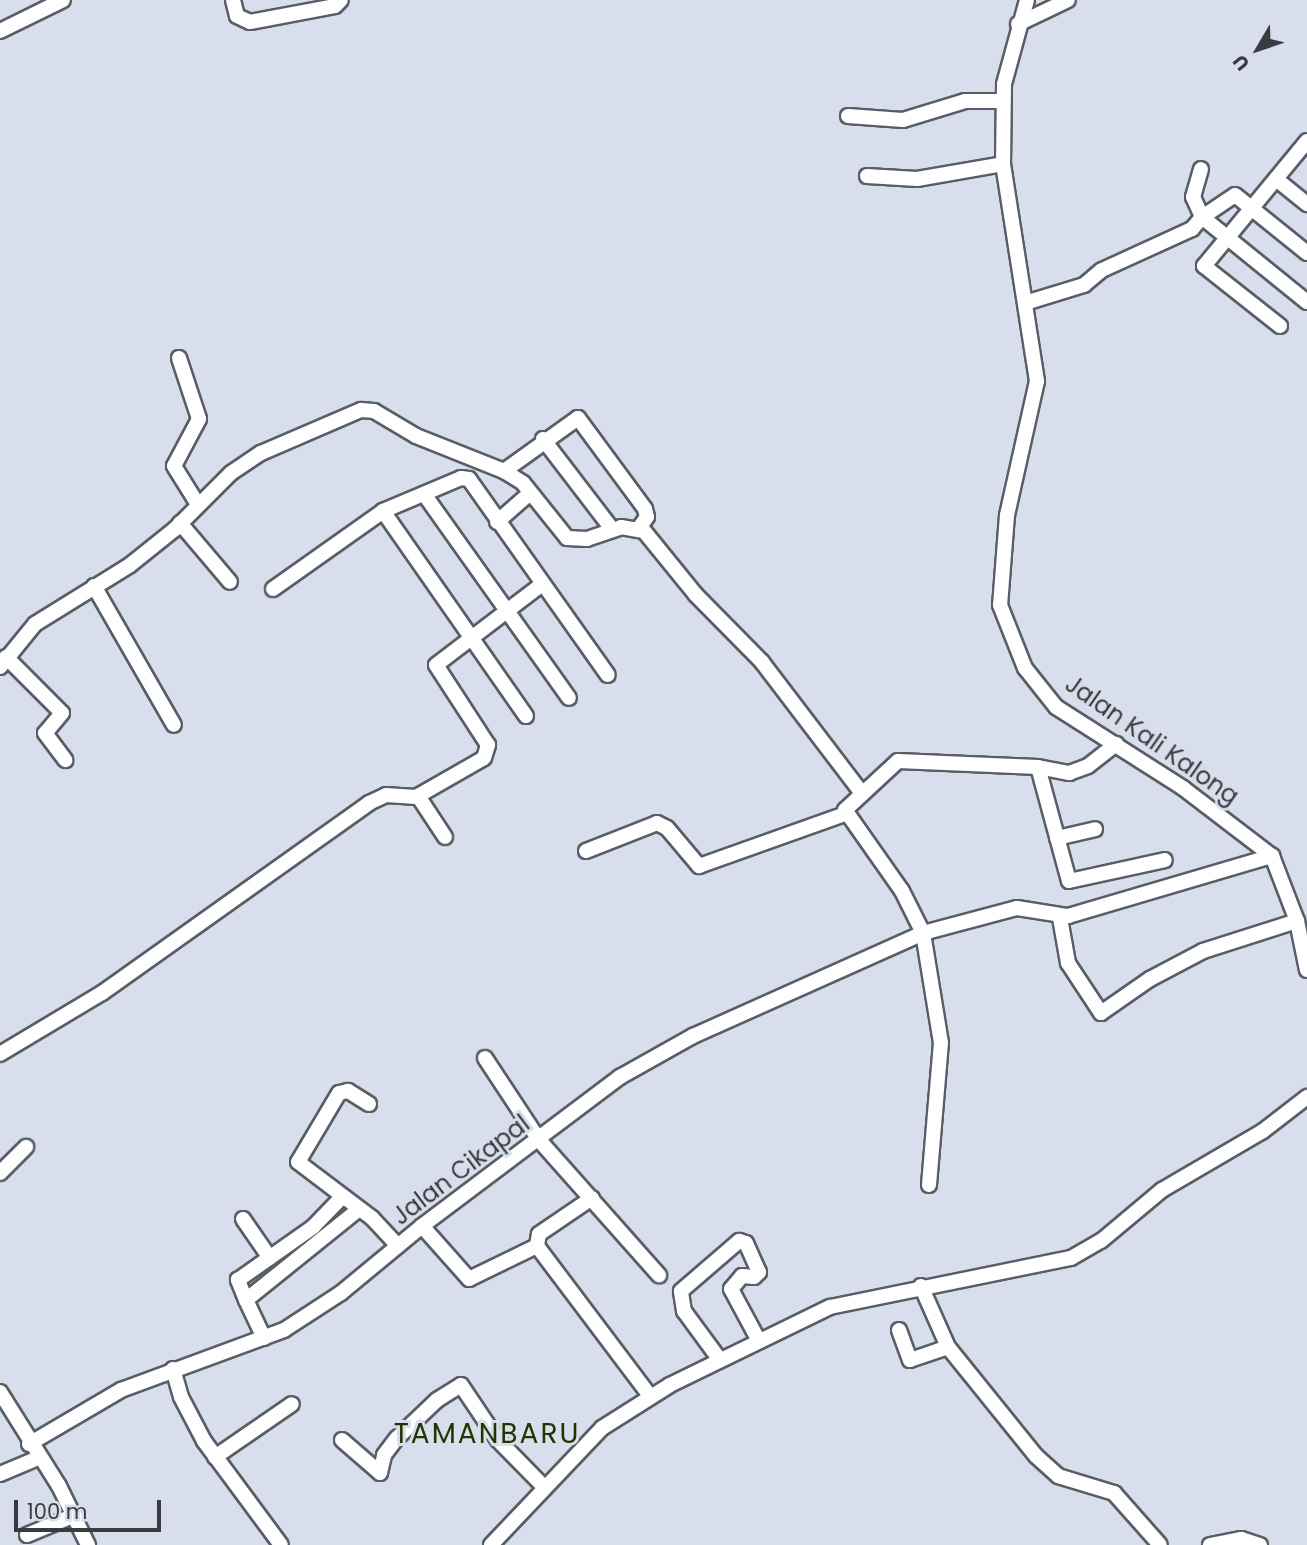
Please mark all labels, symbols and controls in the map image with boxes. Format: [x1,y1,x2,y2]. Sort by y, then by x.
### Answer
north arrow [1223,14,1293,84]
text: U [1227,49,1256,76]
street label: Jalan Kali Kalong [1060,669,1244,811]
street label: Jalan Cikapal [387,1109,535,1231]
district label: TAMANBARU [395,1417,579,1451]
scale bar [18,1486,164,1530]
text: 100 m [27,1497,87,1526]

